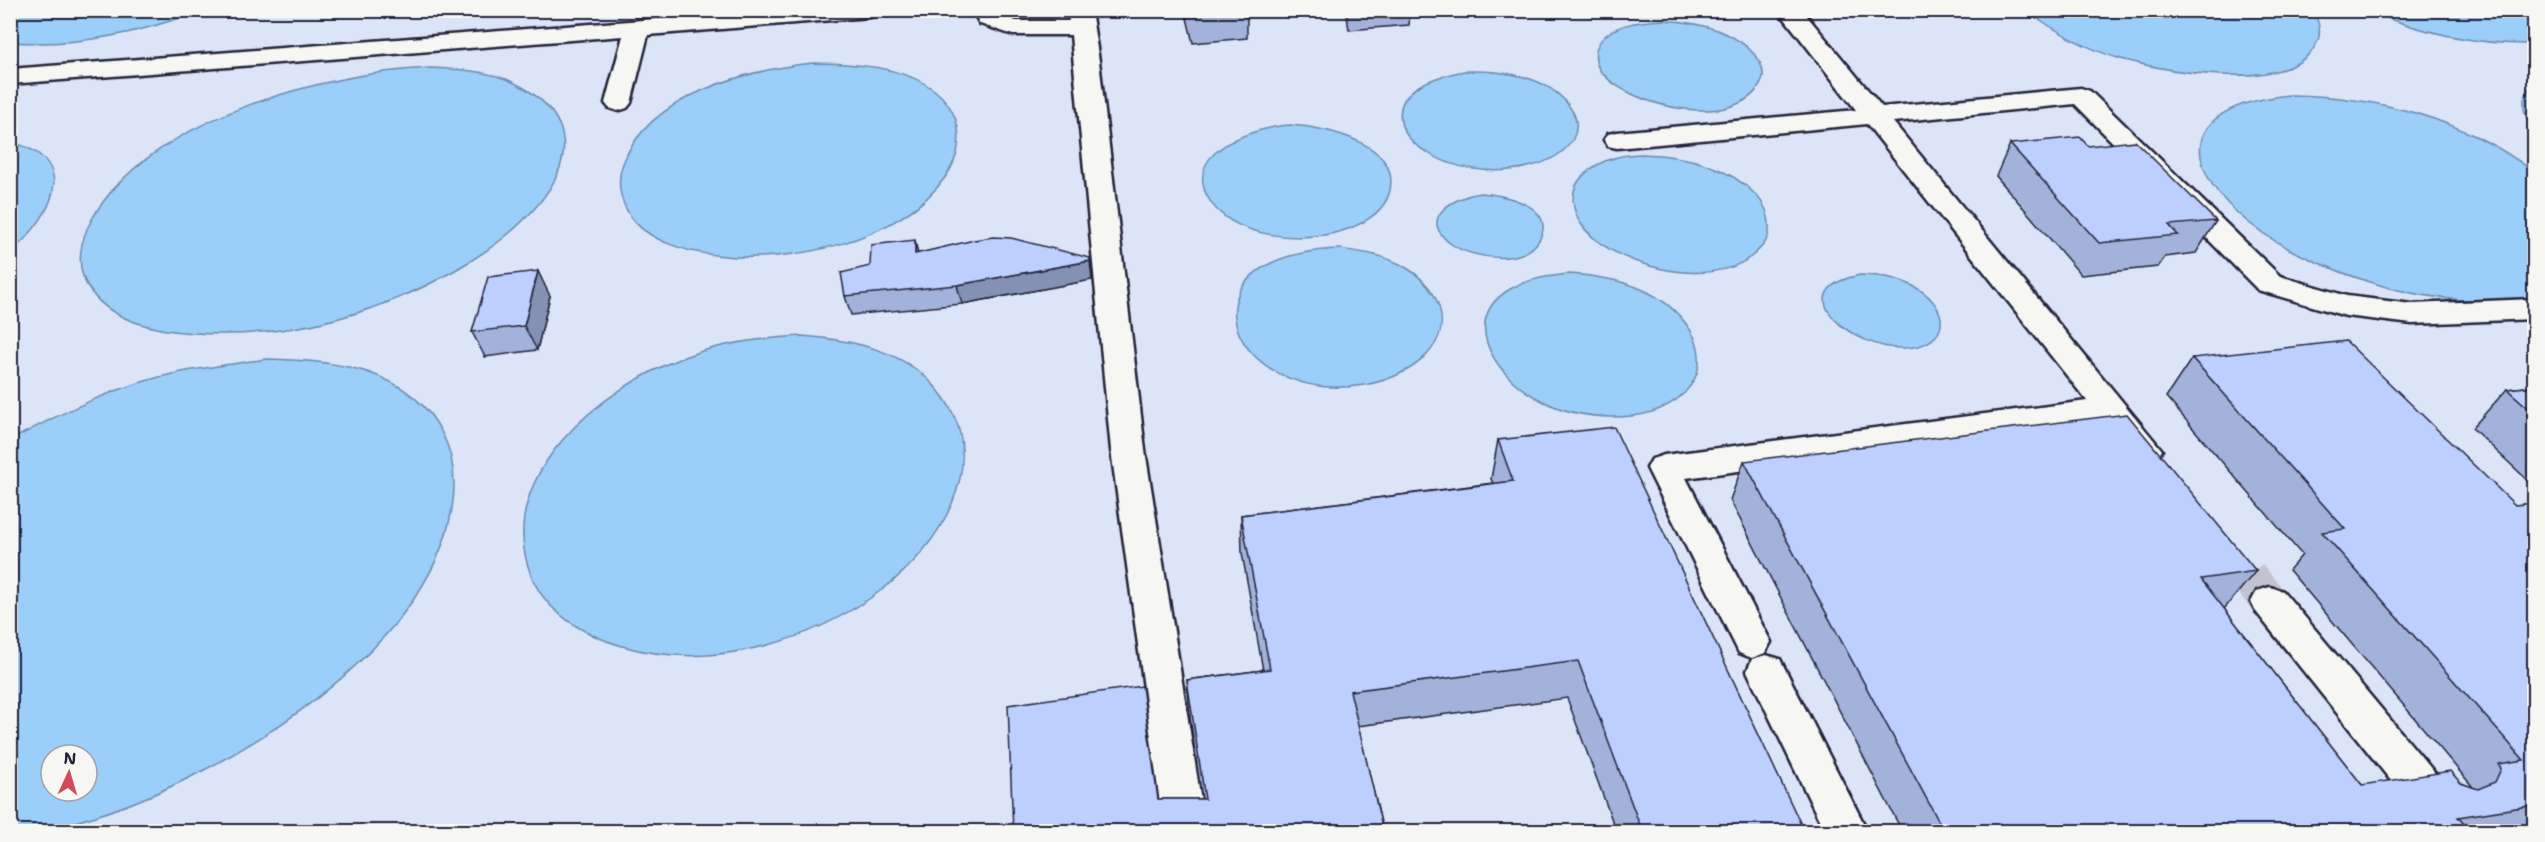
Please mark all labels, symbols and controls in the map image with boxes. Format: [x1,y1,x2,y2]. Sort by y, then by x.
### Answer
north arrow [39,743,99,803]
text: N [63,748,77,769]

